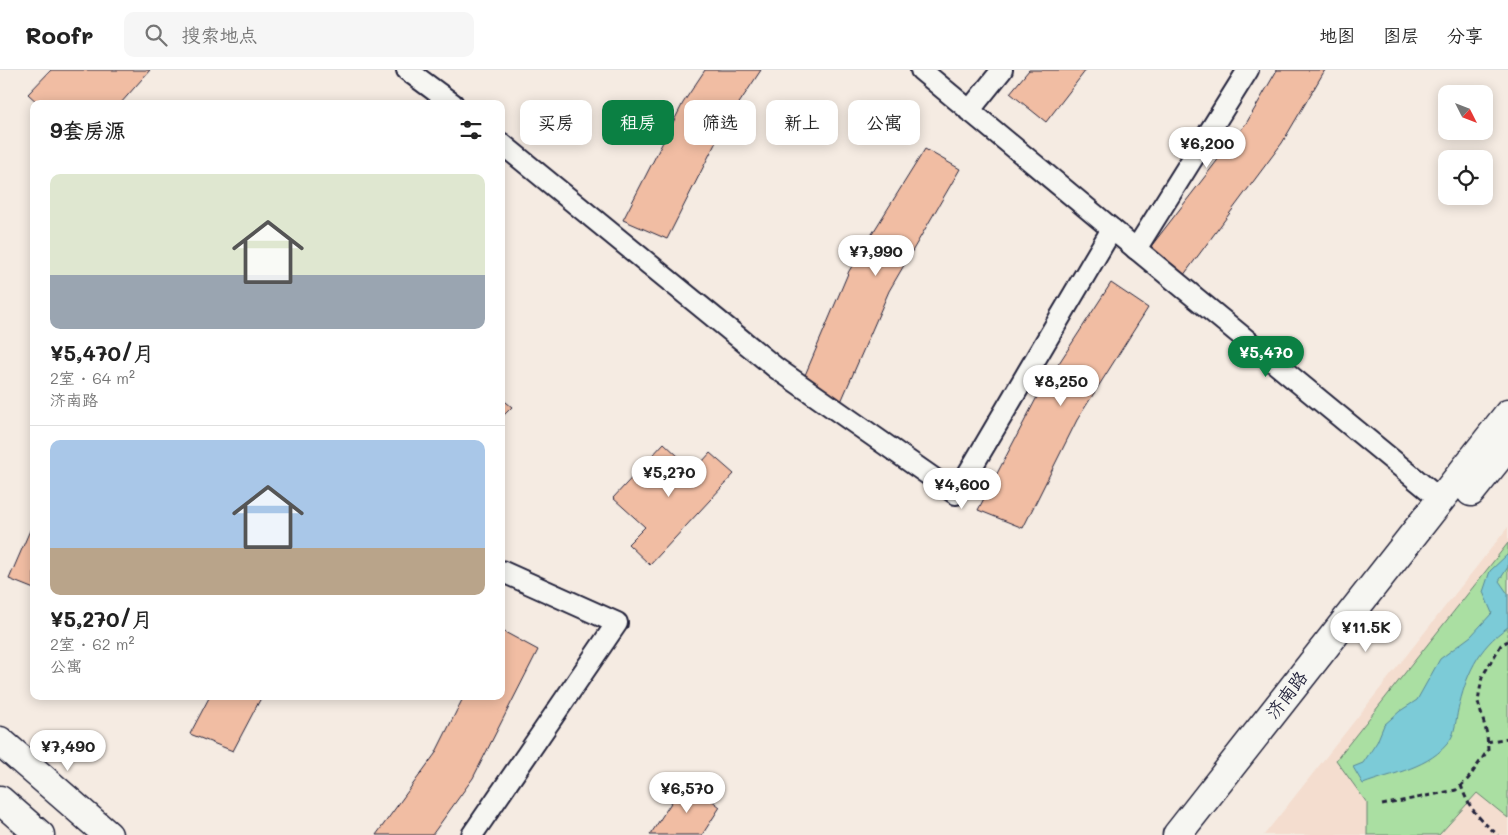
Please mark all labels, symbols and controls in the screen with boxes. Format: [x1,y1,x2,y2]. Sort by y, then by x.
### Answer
search box [124,12,474,57]
text: Roofr [25,19,94,50]
icon: search [142,21,170,49]
text: 搜索地点 [182,22,258,47]
text: 地图 [1319,23,1355,47]
text: 图层 [1383,23,1419,47]
text: 分享 [1447,23,1483,47]
north arrow [1438,85,1492,140]
map controls [1438,85,1493,205]
chip: 买房 [520,100,592,145]
chip: 租房 [602,100,674,145]
chip: 筛选 [684,100,756,145]
chip: 新上 [766,100,838,145]
chip: 公寓 [848,100,920,145]
text: 9套房源 [50,116,126,143]
icon: filters [457,116,485,144]
pin: ¥6,200 [1166,126,1248,169]
text: ¥6,200 [1180,132,1234,153]
button: locate [1438,150,1493,205]
icon: home [223,207,313,297]
pin: ¥7,990 [835,234,917,277]
text: ¥7,990 [849,240,903,261]
pin: ¥5,470 [1225,336,1307,378]
text: ¥5,470/月 [50,339,154,366]
text: ¥5,470 [1239,341,1293,362]
pin: ¥8,250 [1020,364,1102,407]
text: 2室 · 64 m² [50,367,135,388]
text: ¥8,250 [1034,370,1088,391]
text: 济南路 [50,389,98,410]
pin: ¥5,270 [628,456,710,498]
text: ¥5,270 [643,461,695,482]
pin: ¥4,600 [921,468,1003,510]
icon: home [223,472,313,562]
text: ¥4,600 [934,473,990,494]
text: ¥5,270/月 [50,605,153,632]
pin: ¥11.5K [1325,610,1407,653]
text: ¥11.5K [1341,616,1391,637]
text: 2室 · 62 m² [50,633,135,654]
text: 公寓 [50,655,82,676]
street label: 济南路 [1260,666,1312,723]
pin: ¥7,490 [27,730,109,772]
text: ¥7,490 [41,735,95,756]
pin: ¥6,570 [646,772,728,814]
text: ¥6,570 [660,777,714,798]

